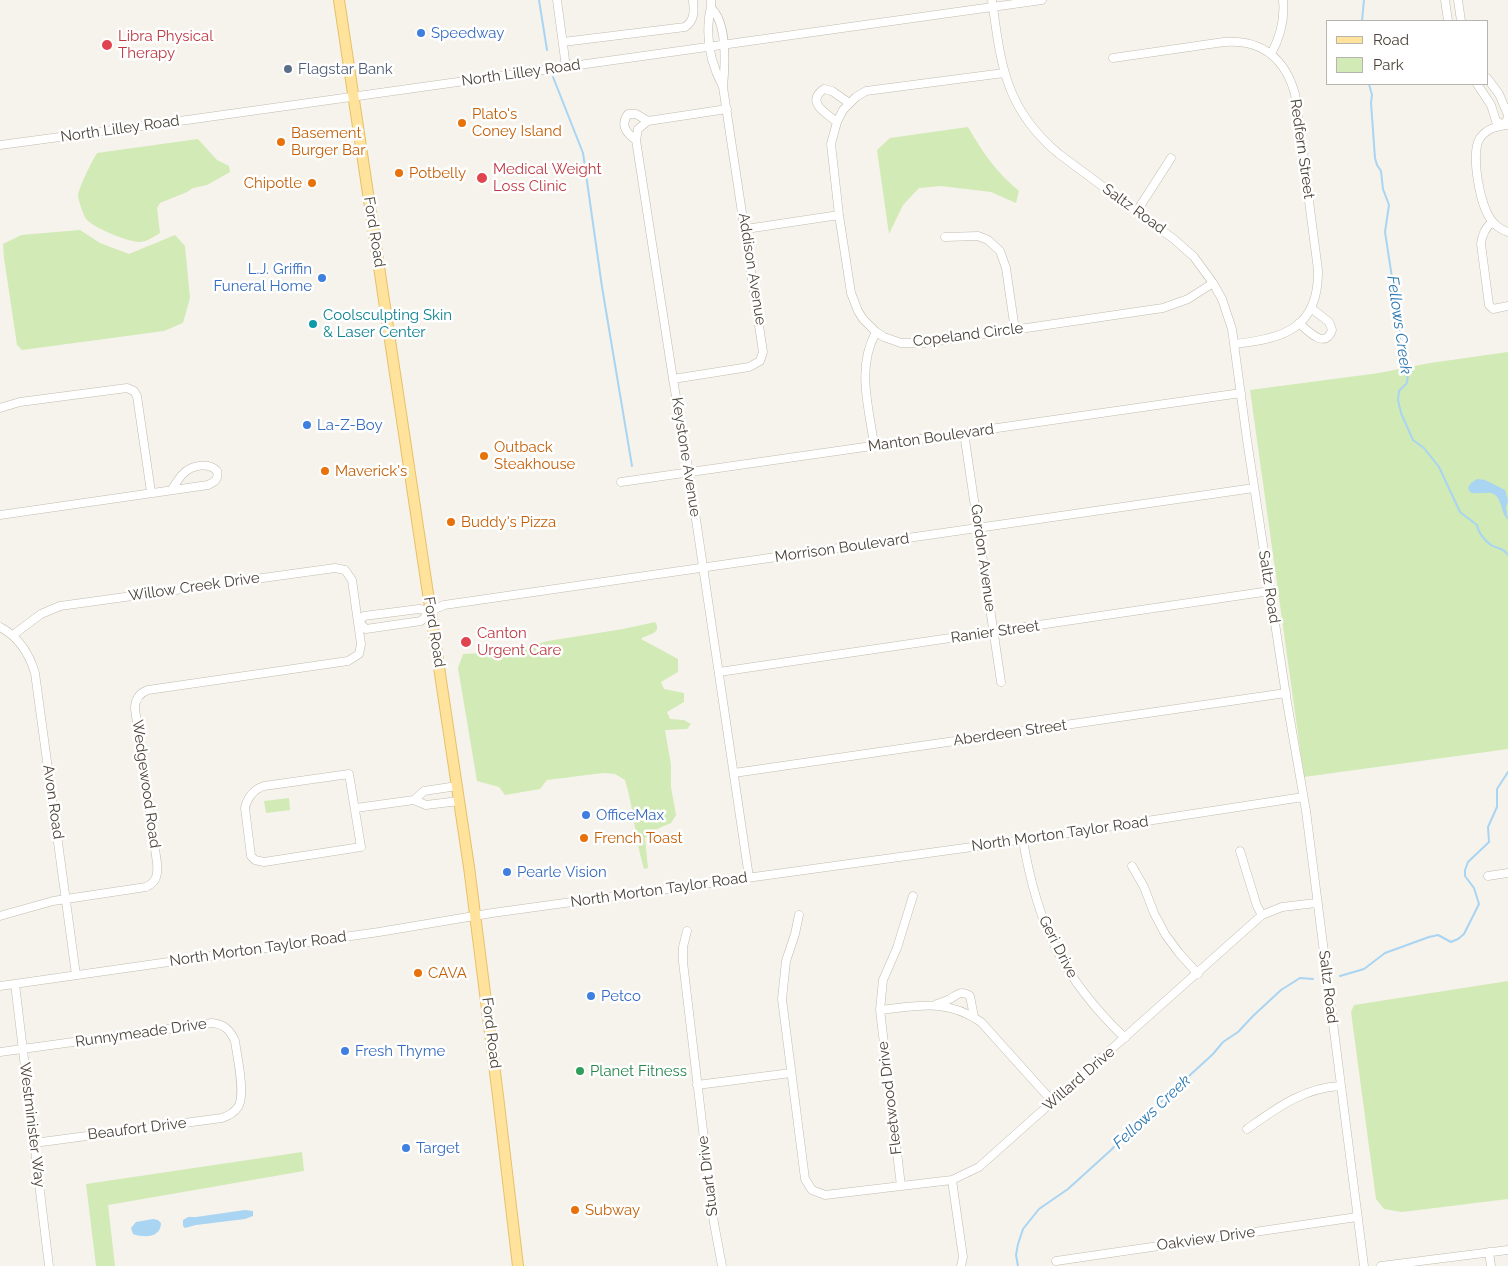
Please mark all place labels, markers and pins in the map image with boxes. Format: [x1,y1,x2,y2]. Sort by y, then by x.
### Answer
place label: Speedway [431,24,504,42]
place label: Libra Physical Therapy [118,27,213,62]
marker: Speedway [415,27,427,39]
marker: Libra Physical Therapy [100,38,114,52]
place label: Flagstar Bank [298,60,393,78]
marker: Flagstar Bank [282,63,294,75]
place label: Plato's Coney Island [472,105,562,140]
marker: Plato's Coney Island [456,117,468,129]
place label: Basement Burger Bar [291,124,366,159]
marker: Basement Burger Bar [275,136,287,148]
place label: Medical Weight Loss Clinic [493,160,601,195]
place label: Potbelly [409,164,466,182]
marker: Potbelly [393,167,405,179]
marker: Medical Weight Loss Clinic [475,171,489,185]
place label: Chipotle [244,174,302,192]
marker: Chipotle [306,177,318,189]
place label: L.J. Griffin Funeral Home [213,260,312,295]
marker: L.J. Griffin Funeral Home [316,272,328,284]
place label: Coolsculpting Skin & Laser Center [323,306,452,341]
marker: Coolsculpting Skin & Laser Center [307,318,319,330]
place label: La-Z-Boy [317,416,383,434]
marker: La-Z-Boy [301,419,313,431]
place label: Outback Steakhouse [494,438,575,473]
marker: Outback Steakhouse [478,450,490,462]
place label: Maverick's [335,462,407,480]
marker: Maverick's [319,465,331,477]
place label: Buddy's Pizza [461,513,556,531]
marker: Buddy's Pizza [445,516,457,528]
place label: Canton Urgent Care [477,624,561,659]
marker: Canton Urgent Care [459,635,473,649]
place label: OfficeMax [596,806,664,824]
marker: OfficeMax [580,809,592,821]
place label: French Toast [594,829,682,847]
marker: French Toast [578,832,590,844]
place label: Pearle Vision [517,863,607,881]
marker: Pearle Vision [501,866,513,878]
place label: CAVA [428,964,467,982]
marker: CAVA [412,967,424,979]
place label: Petco [601,987,641,1005]
marker: Petco [585,990,597,1002]
place label: Fresh Thyme [355,1042,445,1060]
marker: Fresh Thyme [339,1045,351,1057]
place label: Planet Fitness [590,1062,687,1080]
marker: Planet Fitness [574,1065,586,1077]
place label: Target [416,1139,460,1157]
marker: Target [400,1142,412,1154]
place label: Subway [585,1201,640,1219]
marker: Subway [569,1204,581,1216]

